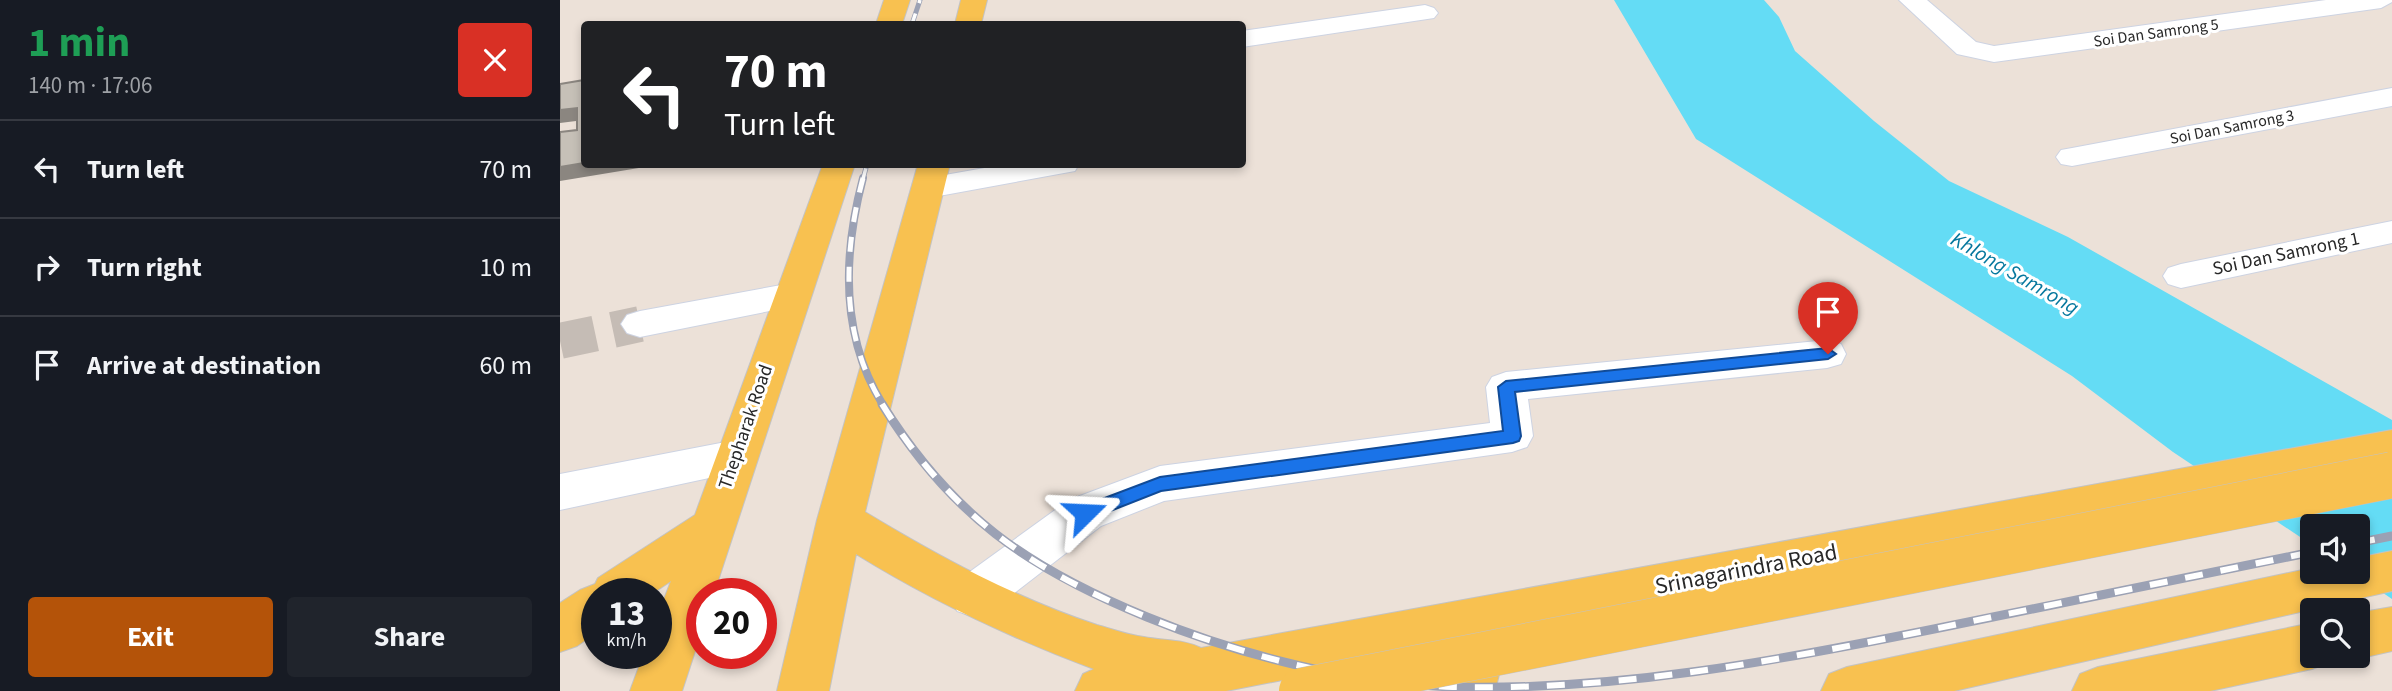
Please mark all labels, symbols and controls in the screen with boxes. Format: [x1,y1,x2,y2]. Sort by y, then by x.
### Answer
text: 1 min [28,13,130,73]
street label: Soi Dan Samrong 5 [2092,13,2220,53]
button: close [458,23,532,97]
text: 70 m [724,37,828,107]
icon: left [609,49,700,140]
text: 140 m · 17:06 [28,69,152,102]
text: Turn left [724,102,835,148]
street label: Soi Dan Samrong 3 [2168,104,2296,150]
icon: left [28,150,66,188]
text: Turn left [87,151,184,188]
text: 70 m [479,151,532,188]
water label: Khlong Samrong [1945,224,2085,322]
street label: Soi Dan Samrong 1 [2210,225,2362,283]
icon: right [28,248,66,286]
text: Turn right [87,249,202,286]
text: 10 m [479,249,532,286]
pin [1798,282,1858,354]
icon: arrive [1809,293,1847,331]
icon: arrive [28,346,66,384]
text: Arrive at destination [87,347,321,384]
text: 60 m [479,347,532,384]
street label: Thepharak Road [712,361,780,493]
position arrow [1048,476,1122,550]
map controls [2300,514,2370,668]
button: sound [2300,514,2370,584]
street label: Srinagarindra Road [1652,535,1840,603]
speed limit sign: 20 [686,578,777,669]
text: 13 [608,589,645,639]
button: Exit [28,597,273,677]
button: Share [287,597,532,677]
button: search [2300,598,2370,668]
text: km/h [607,628,646,653]

